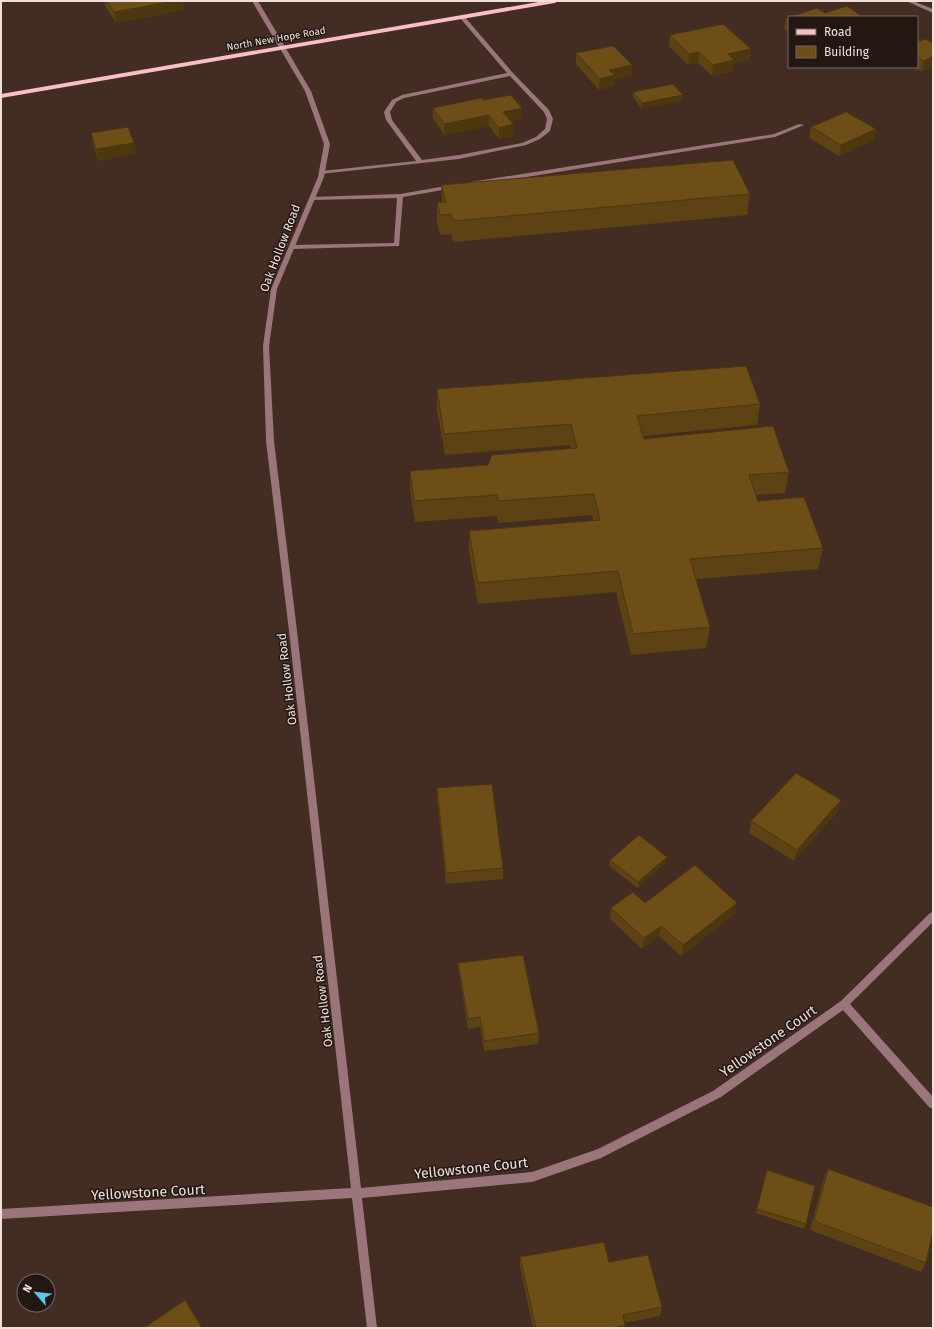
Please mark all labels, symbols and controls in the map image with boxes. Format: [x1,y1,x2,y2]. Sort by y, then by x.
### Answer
legend [788,16,918,68]
street label: North New Hope Road [226,24,327,54]
text: Road [824,25,852,39]
text: Building [824,45,870,59]
street label: Oak Hollow Road [257,202,303,294]
street label: Oak Hollow Road [274,632,300,726]
street label: Oak Hollow Road [310,954,336,1048]
street label: Yellowstone Court [717,1001,821,1081]
street label: Yellowstone Court [413,1154,530,1183]
street label: Yellowstone Court [91,1181,206,1204]
north arrow [16,1273,56,1313]
text: N [20,1282,35,1295]

